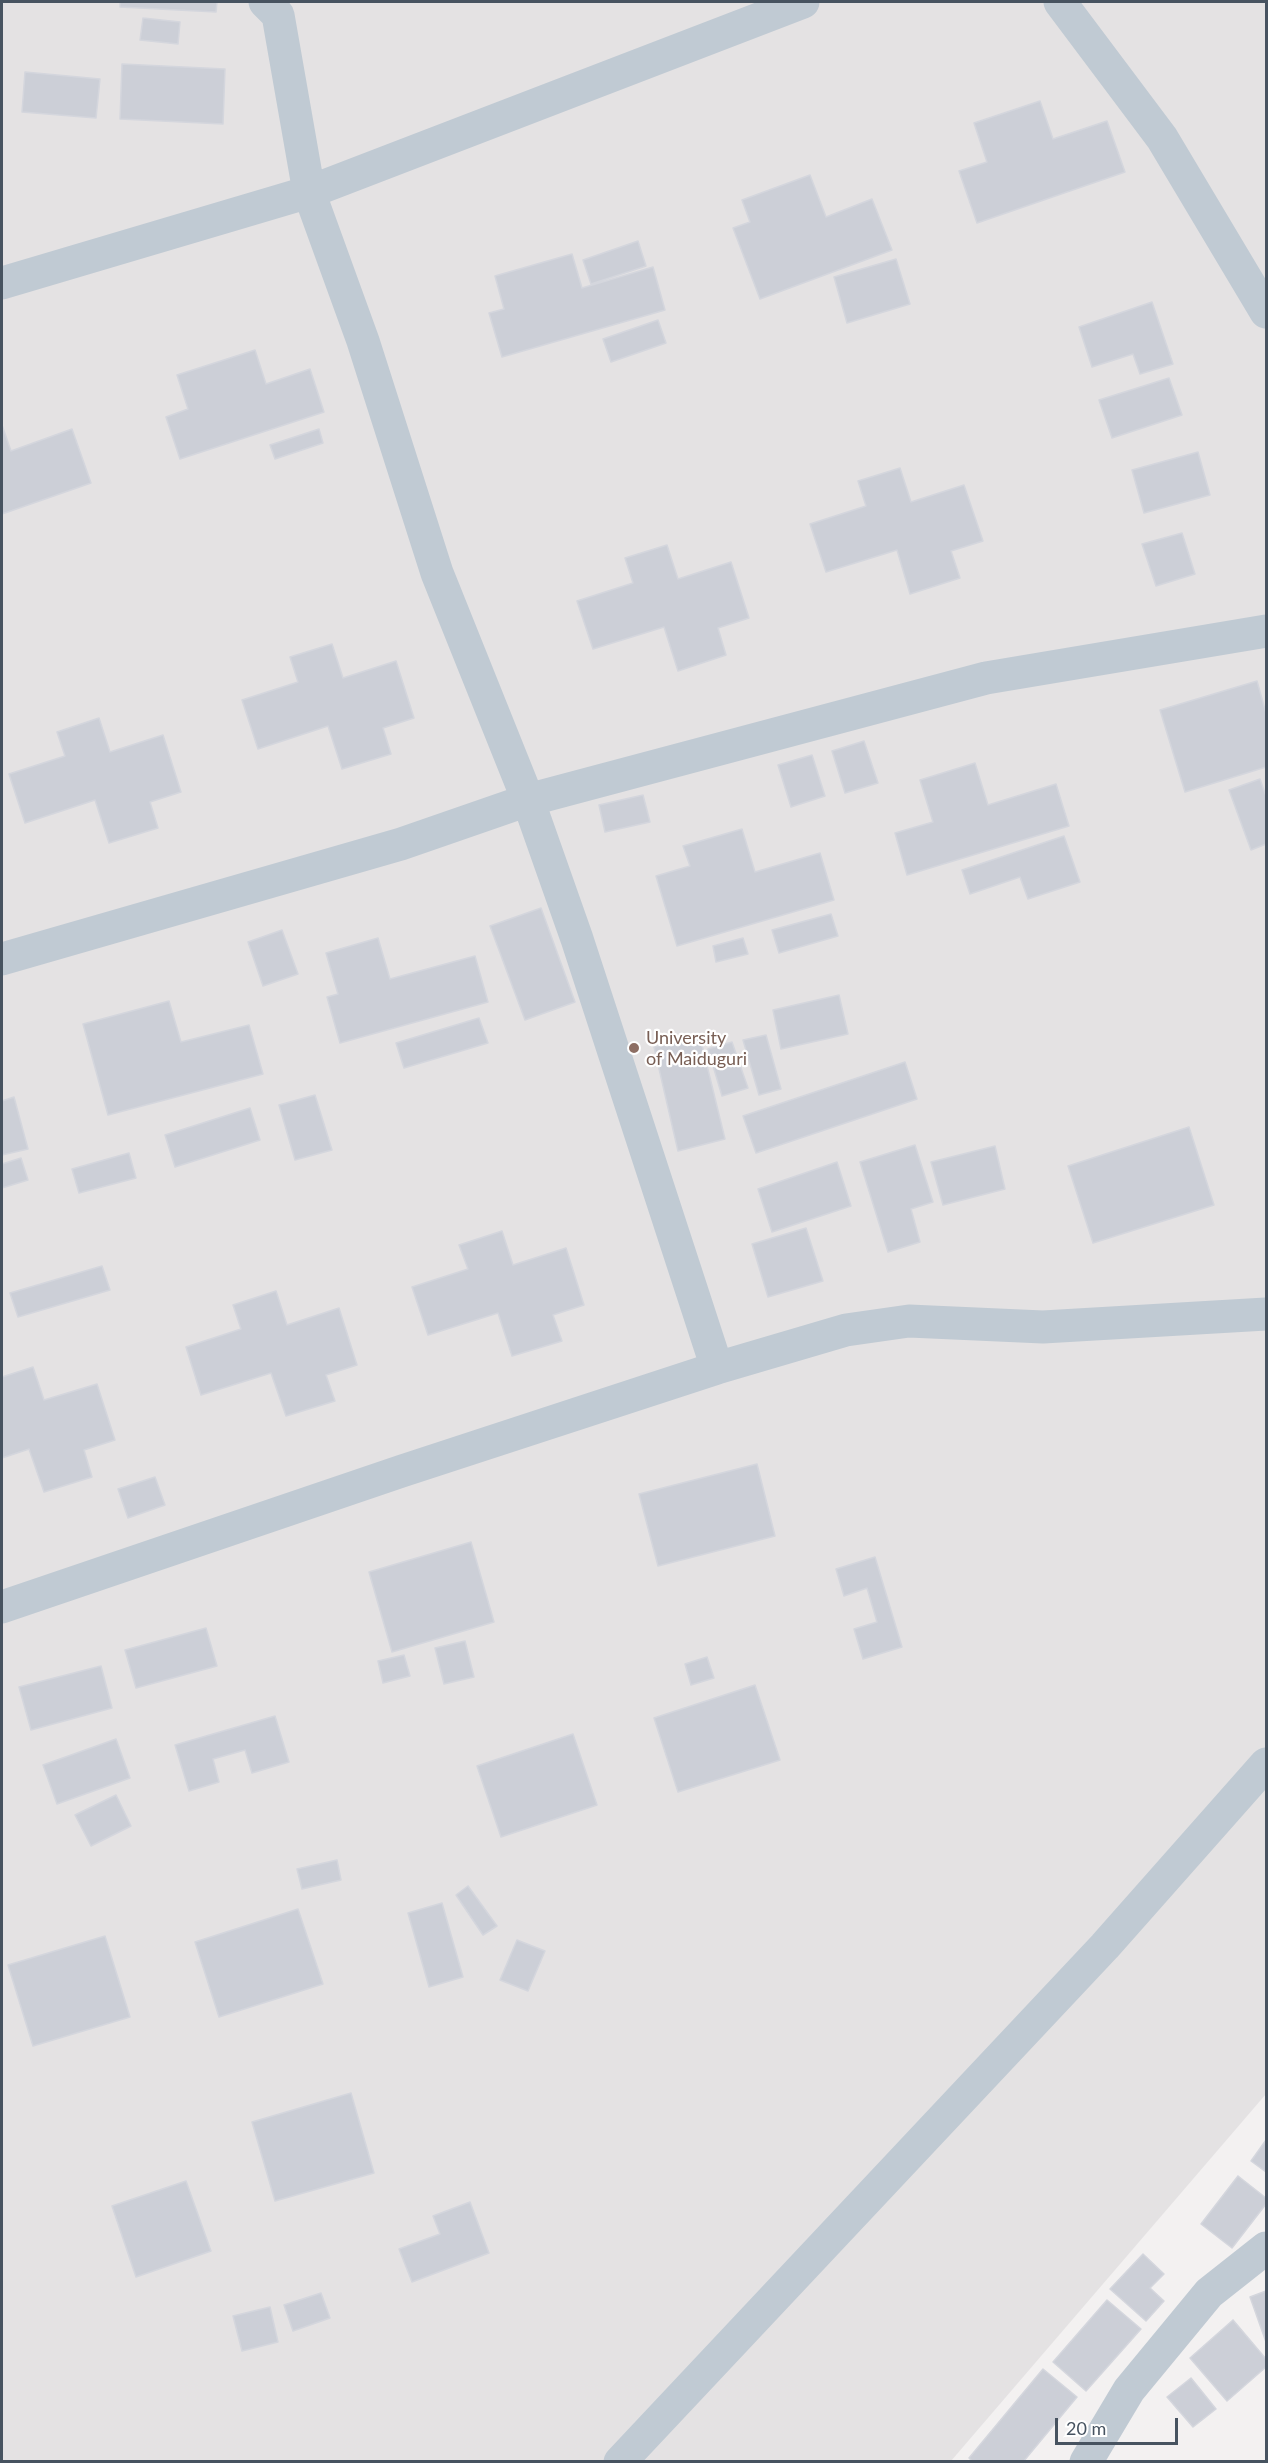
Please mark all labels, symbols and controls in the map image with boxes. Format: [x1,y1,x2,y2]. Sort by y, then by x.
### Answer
place label: University of Maiduguri [646,1027,747,1070]
marker: University of Maiduguri [627,1041,641,1055]
scale bar [1058,2406,1181,2444]
text: 20 m [1066,2417,1106,2439]

